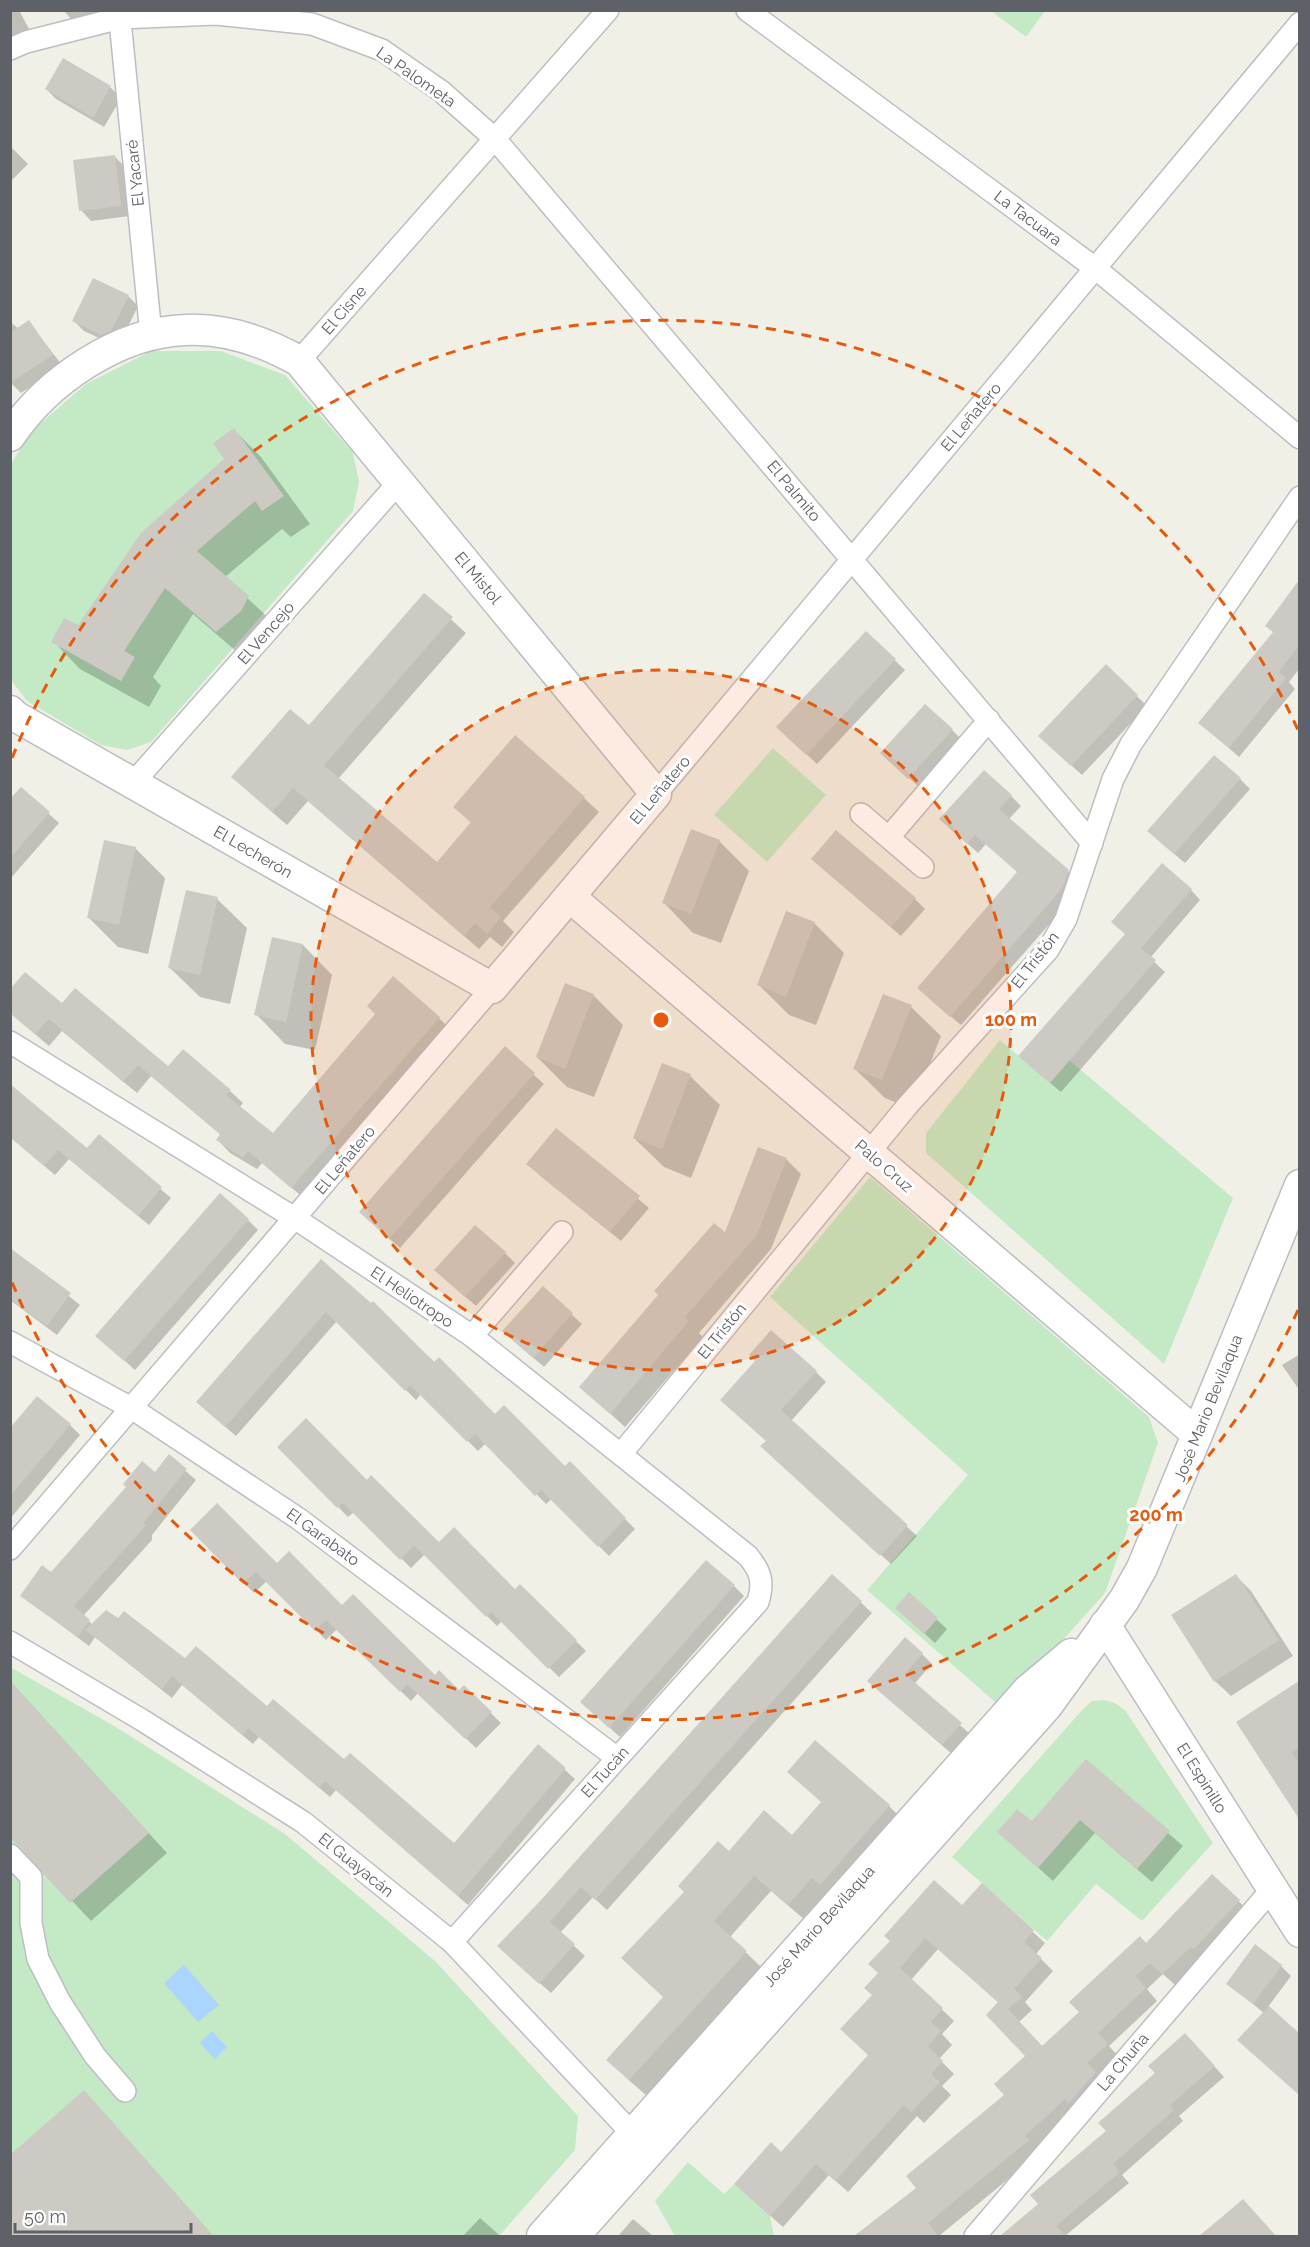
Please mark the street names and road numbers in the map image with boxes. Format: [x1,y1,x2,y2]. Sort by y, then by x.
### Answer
street label: La Palometa [373,43,459,111]
street label: El Yacaré [122,139,148,207]
street label: La Tacuara [990,186,1066,250]
street label: El Cisne [318,282,370,338]
street label: El Leñatero [937,379,1005,455]
street label: El Palmito [763,457,825,525]
street label: El Mistol [451,548,506,608]
street label: El Vencejo [234,598,298,668]
street label: El Leñatero [626,752,694,828]
street label: El Lecherón [210,822,296,882]
street label: El Tristón [1007,928,1063,992]
street label: El Leñatero [311,1122,379,1198]
street label: Palo Cruz [851,1136,917,1196]
street label: El Heliotropo [367,1262,457,1332]
street label: El Tristón [694,1299,750,1363]
street label: José Mario Bevilaqua [1170,1332,1246,1484]
street label: El Garabato [283,1504,363,1570]
street label: El Espinillo [1173,1739,1231,1817]
street label: El Tucán [577,1743,633,1801]
street label: El Guayacán [315,1829,397,1901]
street label: José Mario Bevilaqua [760,1861,878,1991]
street label: La Chuña [1093,2029,1153,2095]

